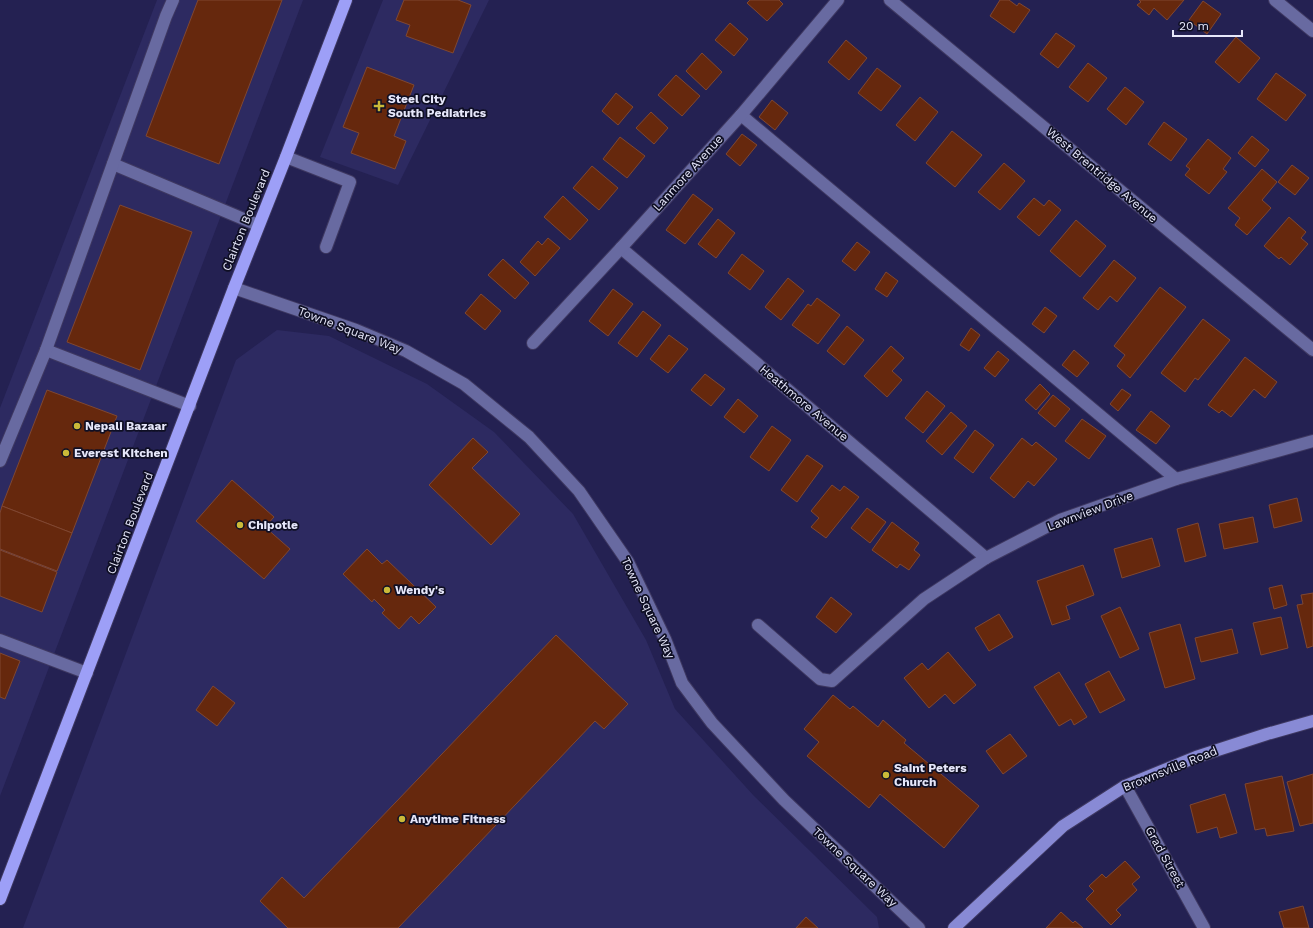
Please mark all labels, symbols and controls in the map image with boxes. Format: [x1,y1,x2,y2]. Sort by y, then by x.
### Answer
scale bar [1173,12,1242,38]
text: 20 m [1179,19,1209,33]
place label: Steel City South Pediatrics [388,92,487,120]
marker: Steel City South Pediatrics [373,100,385,112]
street label: West Brentridge Avenue [1044,125,1160,226]
street label: Lanmore Avenue [650,132,726,214]
street label: Clairton Boulevard [219,167,273,273]
street label: Towne Square Way [296,304,405,357]
street label: Heathmore Avenue [757,362,851,444]
place label: Nepali Bazaar [85,419,168,433]
marker: Nepali Bazaar [72,421,82,431]
place label: Everest Kitchen [74,446,168,460]
marker: Everest Kitchen [61,448,71,458]
street label: Clairton Boulevard [104,470,156,576]
street label: Lawnview Drive [1045,488,1135,534]
place label: Chipotle [248,518,298,532]
marker: Chipotle [235,520,245,530]
street label: Towne Square Way [618,555,678,662]
place label: Wendy's [395,583,445,597]
marker: Wendy's [382,585,392,595]
street label: Brownsville Road [1121,744,1219,794]
place label: Saint Peters Church [894,761,967,789]
marker: Saint Peters Church [881,770,891,780]
place label: Anytime Fitness [410,812,506,826]
marker: Anytime Fitness [397,814,407,824]
street label: Towne Square Way [810,824,901,910]
street label: Grad Street [1142,824,1188,890]

